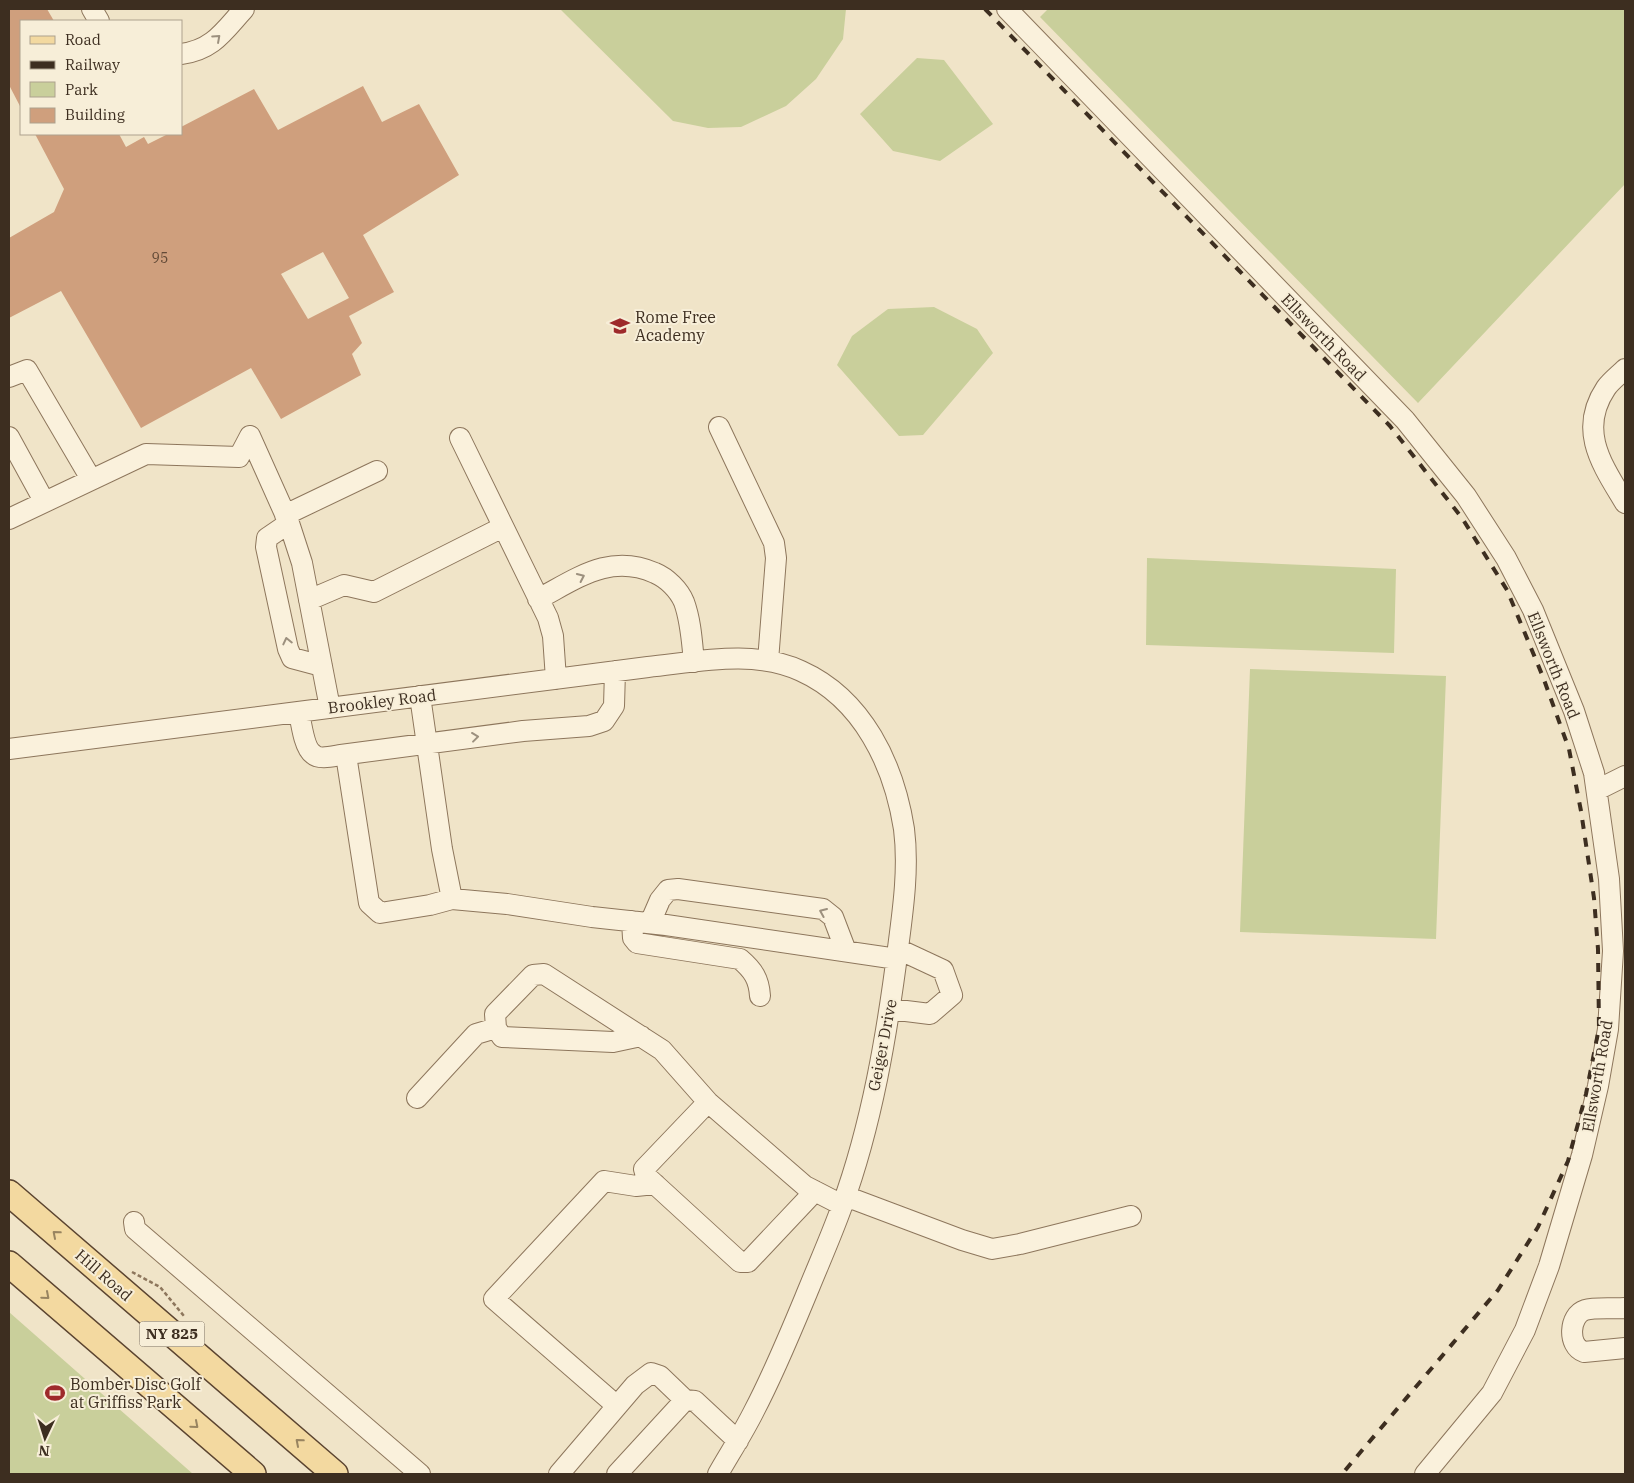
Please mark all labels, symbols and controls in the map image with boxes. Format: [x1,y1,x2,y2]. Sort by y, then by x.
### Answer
legend [20,20,182,135]
text: Road [65,30,101,49]
one-way arrow [211,35,220,44]
text: Railway [65,55,120,74]
text: Park [65,80,98,99]
text: Building [65,105,125,124]
house number: 95 [152,249,168,267]
street label: Ellsworth Road [1277,289,1371,385]
place label: Rome Free Academy [635,307,716,345]
school or university icon: Rome Free Academy [609,315,631,337]
one-way arrow [576,572,585,583]
street label: Ellsworth Road [1523,609,1585,722]
one-way arrow [282,637,293,646]
street label: Brookley Road [327,684,438,718]
one-way arrow [471,733,480,743]
one-way arrow [819,908,828,918]
street label: Geiger Drive [863,997,901,1093]
street label: Ellsworth Road [1577,1018,1617,1134]
one-way arrow [53,1231,62,1239]
street label: Hill Road [71,1245,137,1305]
one-way arrow [40,1290,49,1299]
road number: NY 825 [140,1322,204,1346]
place label: Bomber Disc Golf at Griffiss Park [70,1374,203,1412]
sports icon: Bomber Disc Golf at Griffiss Park [44,1382,66,1404]
north arrow [20,1413,70,1463]
one-way arrow [190,1419,199,1428]
one-way arrow [295,1439,304,1448]
text: N [38,1442,50,1460]

